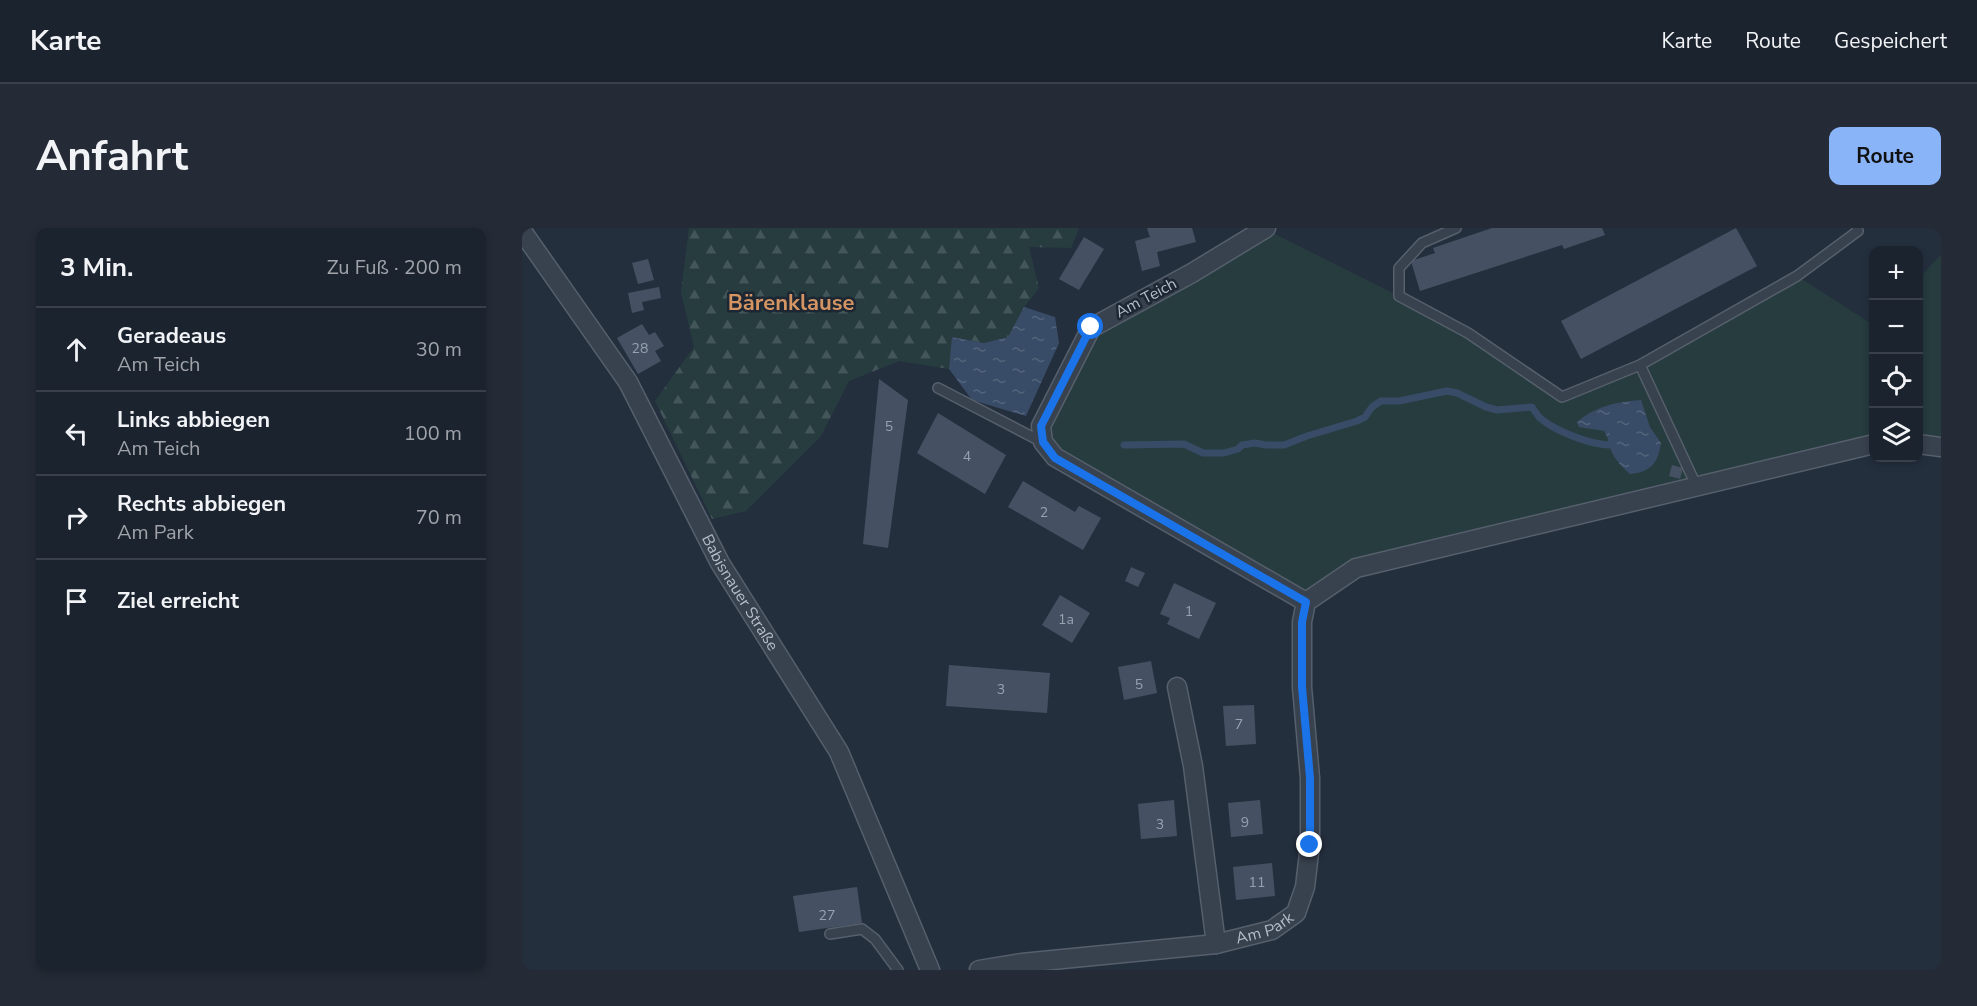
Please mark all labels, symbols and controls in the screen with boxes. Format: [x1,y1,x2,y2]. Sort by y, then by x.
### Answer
text: Karte [30,22,101,60]
text: Karte [1662,27,1712,55]
text: Route [1745,27,1801,55]
text: Gespeichert [1834,27,1947,55]
button: Route [1829,127,1941,185]
text: Anfahrt [36,128,188,185]
map controls [1869,246,1923,462]
button: + [1869,246,1923,300]
text: 3 Min. [60,250,133,285]
text: Zu Fuß · 200 m [327,254,462,281]
street label: Am Teich [1111,273,1181,323]
district label: Bärenklause [728,288,854,318]
button: − [1869,300,1923,354]
route start [1077,313,1103,339]
text: Geradeaus [117,321,226,351]
icon: ahead [60,333,93,366]
text: 30 m [416,336,462,363]
house number: 28 [632,339,648,358]
text: Am Teich [117,351,200,378]
button: locate [1869,354,1923,408]
text: Links abbiegen [117,405,270,435]
button: layers [1869,408,1923,462]
icon: left [60,417,93,450]
house number: 5 [885,417,893,436]
text: 100 m [404,420,462,447]
text: Am Teich [117,435,200,462]
house number: 4 [963,447,971,466]
text: Rechts abbiegen [117,489,286,519]
icon: right [60,501,93,534]
house number: 2 [1040,503,1048,522]
text: 70 m [416,504,462,531]
text: Am Park [117,519,194,546]
street label: Babisnauer Straße [696,530,784,655]
icon: arrive [60,585,93,618]
text: Ziel erreicht [117,586,239,616]
house number: 1 [1185,602,1193,621]
house number: 1a [1058,610,1074,629]
house number: 5 [1135,675,1143,694]
house number: 3 [997,680,1005,699]
house number: 7 [1235,715,1243,734]
house number: 9 [1241,813,1249,832]
house number: 3 [1156,815,1164,834]
route end [1296,831,1322,857]
house number: 11 [1249,873,1265,892]
house number: 27 [819,906,835,925]
street label: Am Park [1233,906,1299,950]

